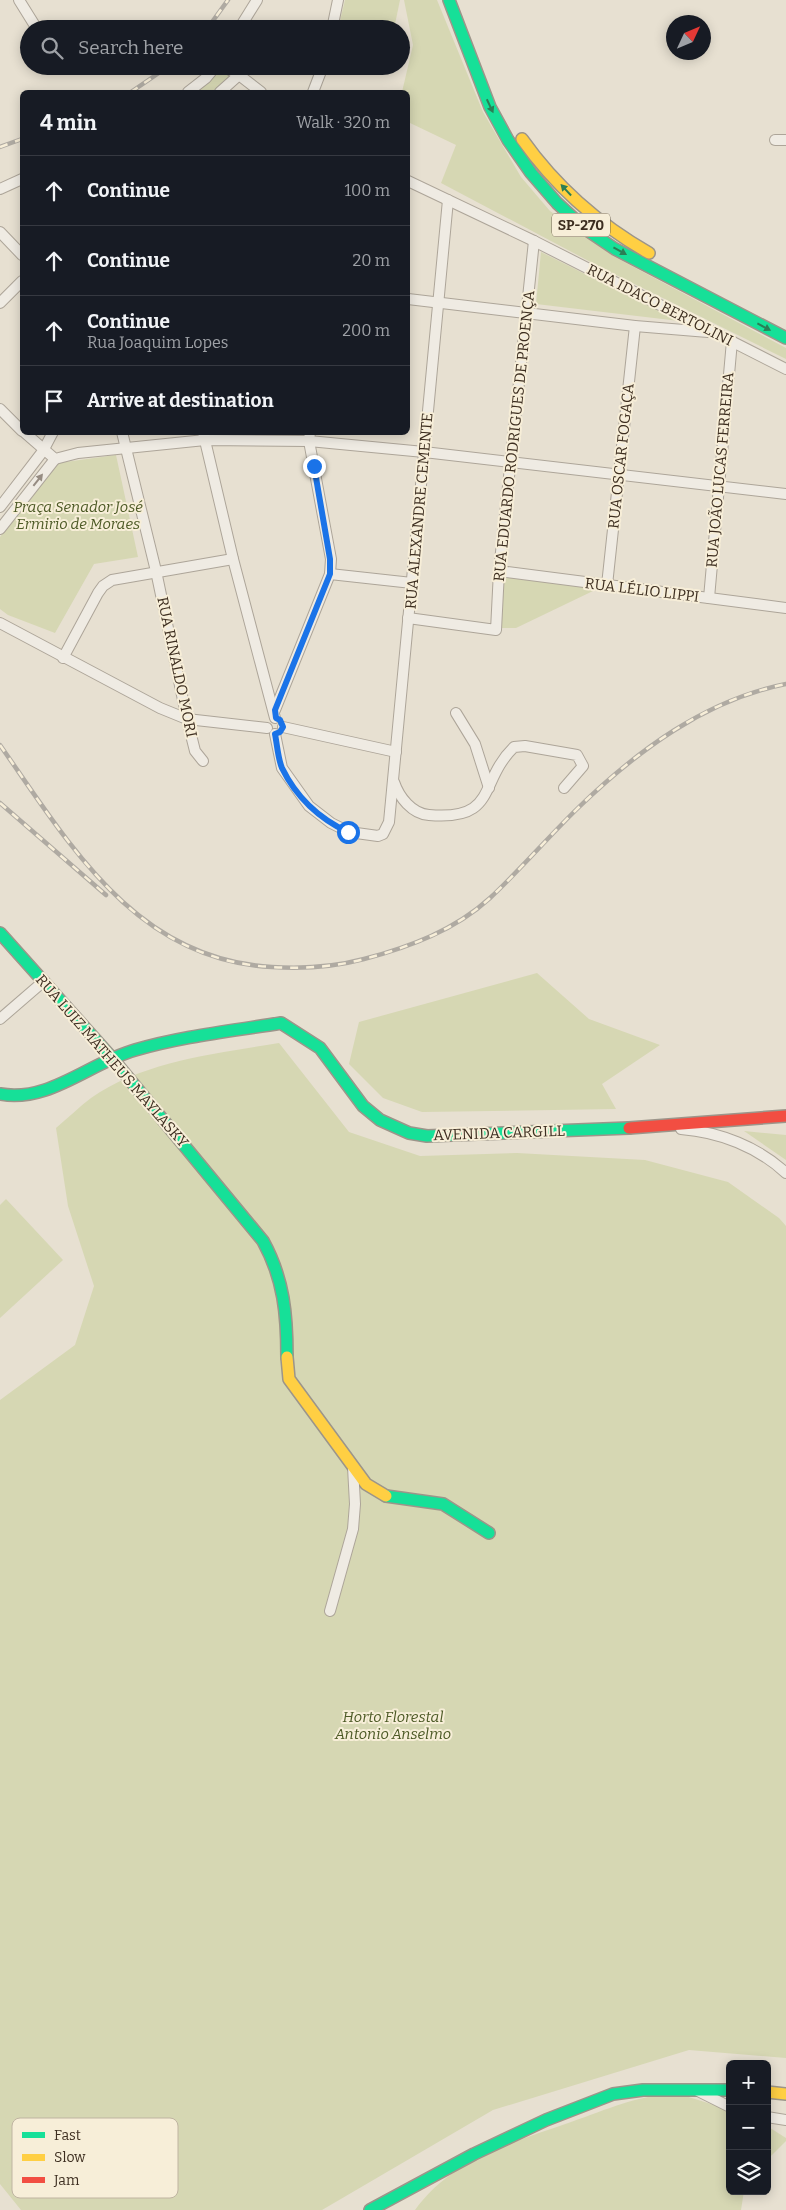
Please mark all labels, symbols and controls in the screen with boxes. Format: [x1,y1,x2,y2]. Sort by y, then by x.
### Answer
north arrow [666,15,711,60]
search box [20,20,410,75]
icon: search [38,34,66,62]
text: Search here [78,36,183,59]
one-way arrow [486,99,495,114]
text: 4 min [40,110,97,136]
text: Walk · 320 m [296,113,390,132]
icon: ahead [40,177,68,205]
text: Continue [87,179,170,202]
text: 100 m [345,181,390,200]
one-way arrow [560,185,572,197]
road number: SP-270 [552,214,610,236]
icon: ahead [40,247,68,275]
one-way arrow [613,247,627,255]
text: Continue [87,249,170,272]
text: 20 m [353,251,390,270]
street label: RUA IDACO BERTOLINI [584,260,736,350]
street label: RUA EDUARDO RODRIGUES DE PROENÇA [490,289,538,583]
text: Continue [87,310,170,333]
icon: ahead [40,317,68,345]
text: 200 m [342,321,390,340]
one-way arrow [757,322,771,331]
text: Rua Joaquim Lopes [87,333,228,352]
street label: RUA JOÃO LUCAS FERREIRA [702,371,738,568]
street label: RUA OSCAR FOGAÇA [604,382,638,530]
icon: arrive [40,387,68,415]
text: Arrive at destination [87,389,274,412]
street label: RUA ALEXANDRE CEMENTE [401,412,437,610]
route end [303,455,326,478]
one-way arrow [32,474,43,487]
park label: Praça Senador José Ermirio de Moraes [13,498,143,533]
street label: RUA LÉLIO LIPPI [584,574,700,606]
street label: RUA RINALDO MORI [153,595,201,739]
route start [337,821,360,844]
street label: RUA LUIZ MATHEUS MAYLASKY [32,971,192,1152]
street label: AVENIDA CARGILL [433,1122,565,1144]
park label: Horto Florestal Antonio Anselmo [334,1708,451,1743]
map controls [726,2060,771,2195]
button: + [726,2060,771,2105]
button: − [726,2105,771,2150]
legend [12,2118,178,2198]
text: Fast [54,2127,81,2144]
text: Slow [54,2149,86,2166]
button: layers [726,2150,771,2195]
text: Jam [53,2172,80,2189]

